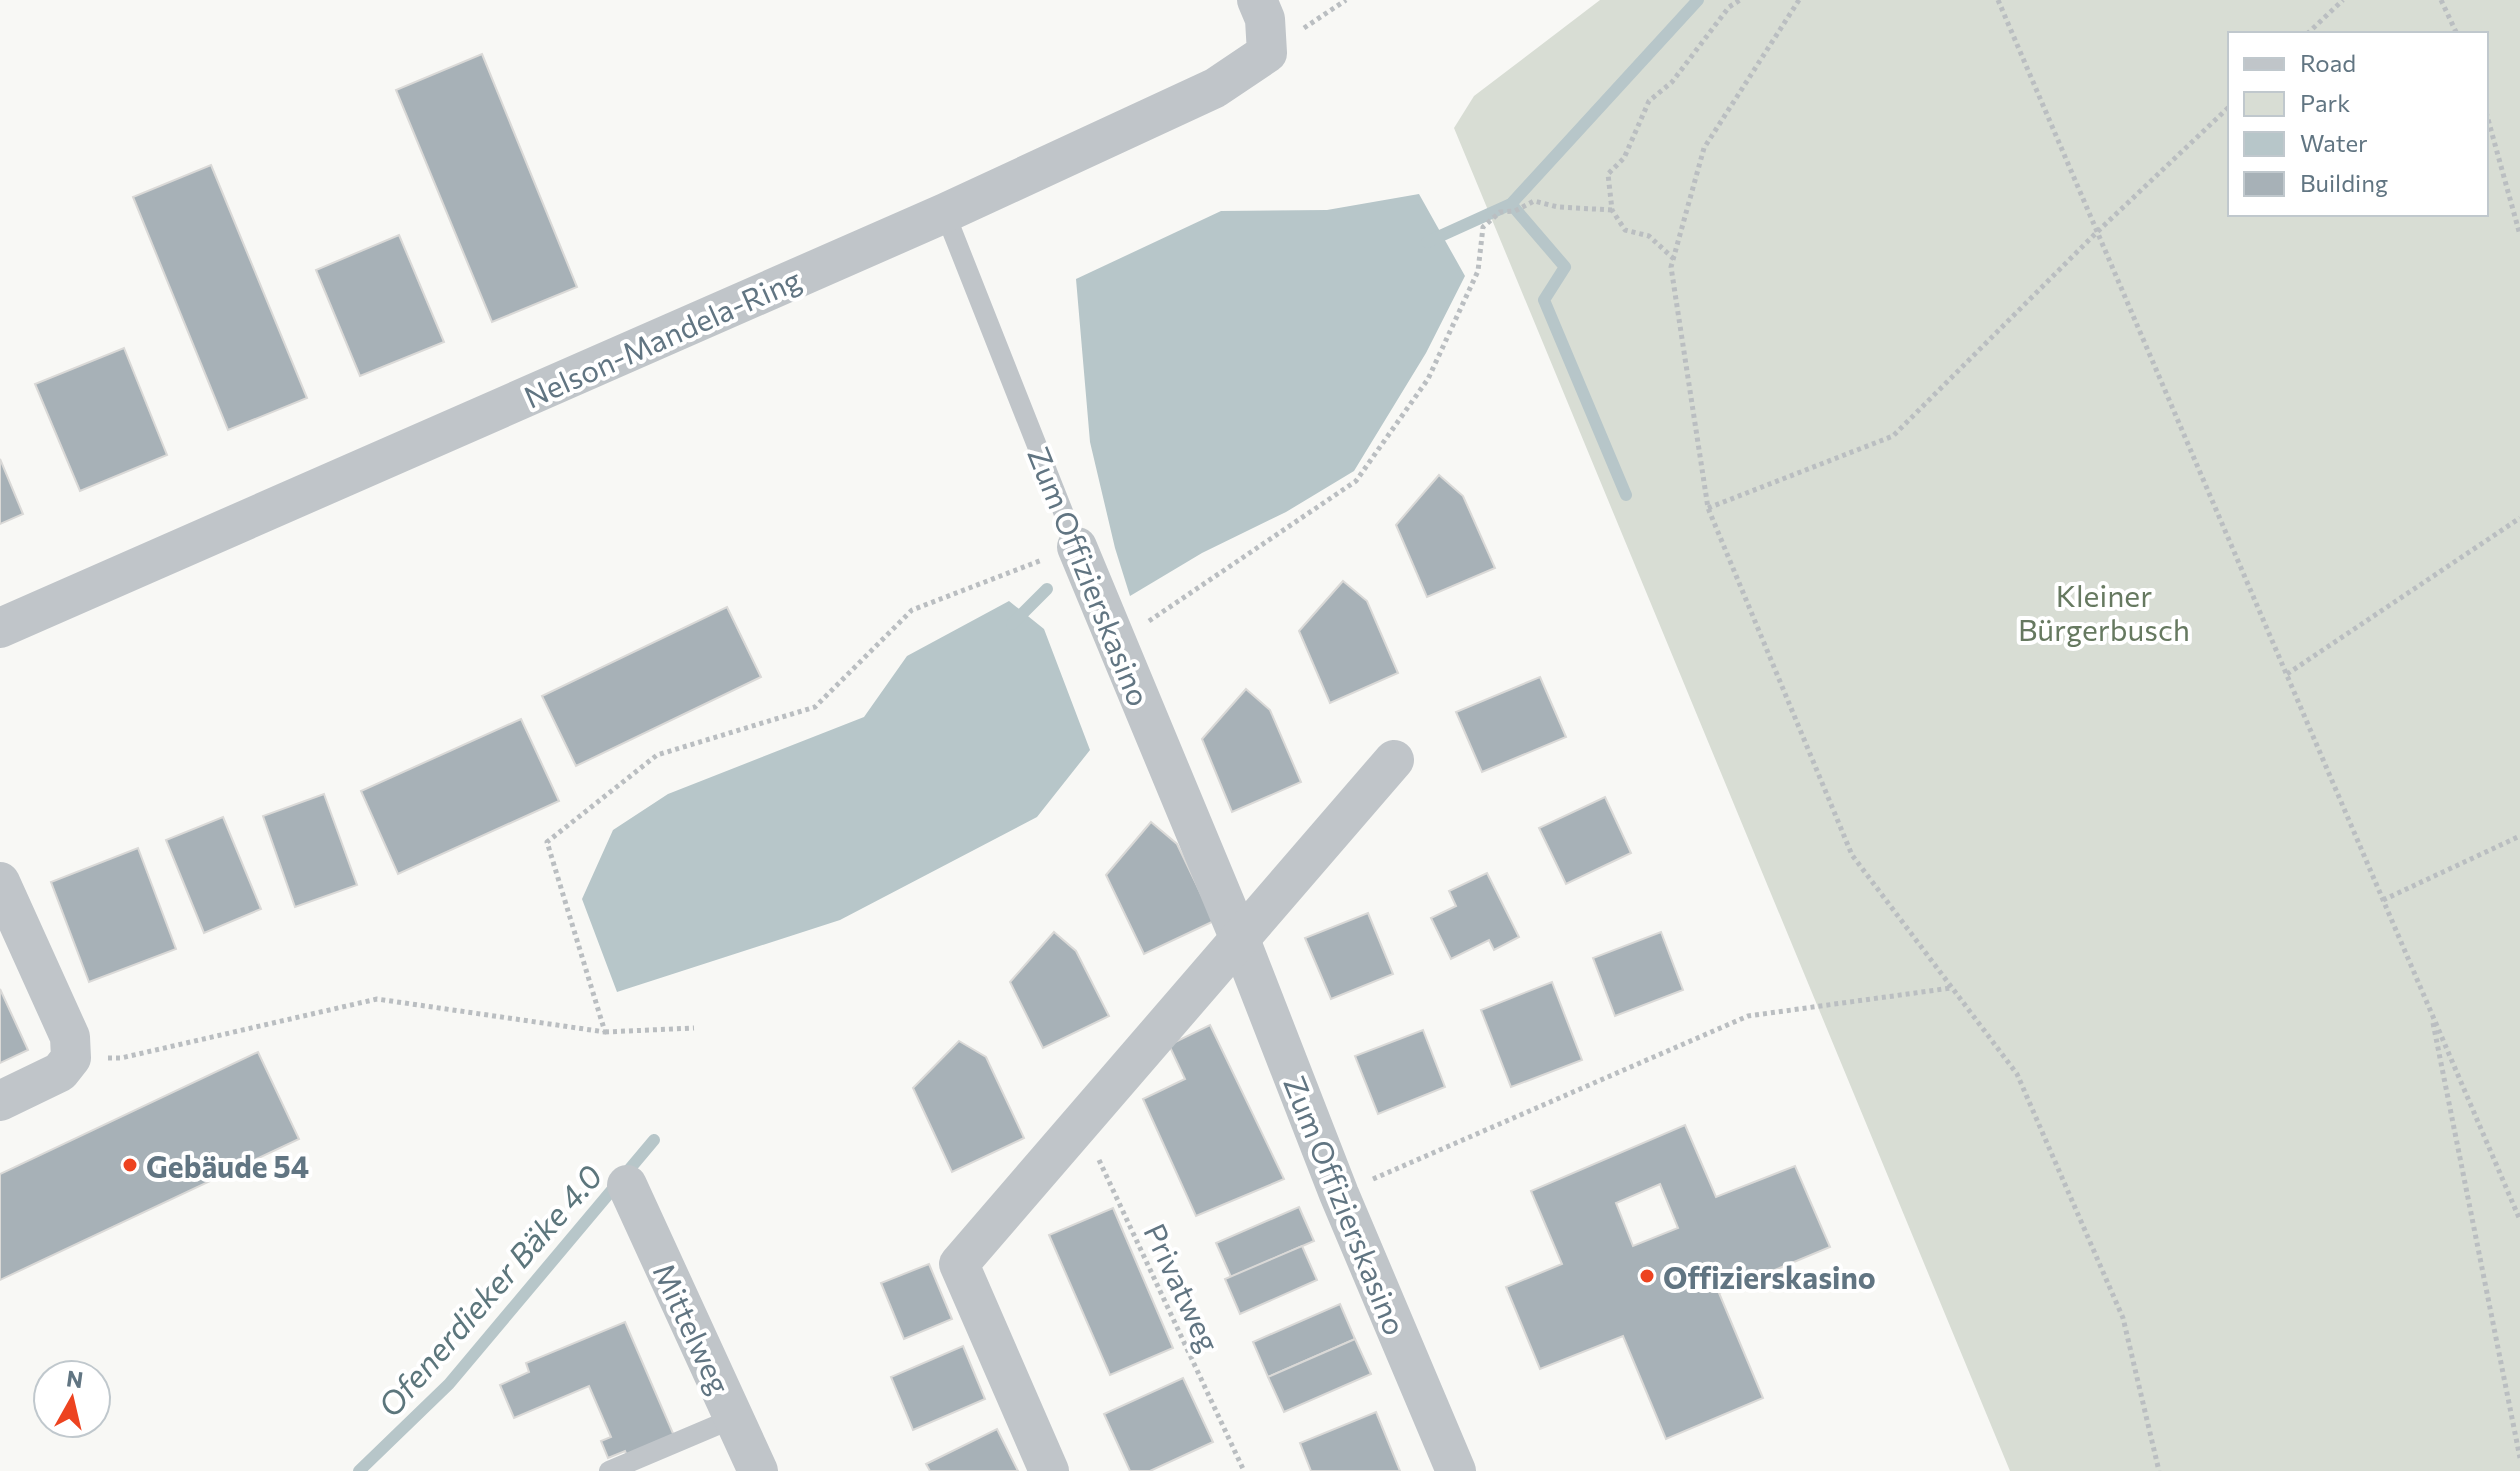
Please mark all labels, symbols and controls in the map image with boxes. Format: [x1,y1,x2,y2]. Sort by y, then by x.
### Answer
legend [2228,32,2488,216]
text: Road [2300,48,2356,77]
text: Park [2300,88,2350,117]
text: Water [2300,128,2368,157]
text: Building [2300,168,2388,197]
street label: Nelson-Mandela-Ring [518,259,806,415]
street label: Zum Offizierskasino [1021,441,1159,711]
park label: Kleiner Bürgerbusch [2018,576,2190,647]
street label: Zum Offizierskasino [1277,1070,1415,1340]
place label: Gebäude 54 [146,1147,309,1184]
marker: Gebäude 54 [121,1156,139,1174]
water label: Ofenerdieker Bäke 4.0 [368,1156,610,1424]
street label: Privatweg [1137,1217,1229,1357]
street label: Mittelweg [647,1257,739,1399]
place label: Offizierskasino [1663,1258,1876,1295]
marker: Offizierskasino [1638,1267,1656,1285]
north arrow [32,1359,112,1439]
text: N [65,1364,85,1393]

